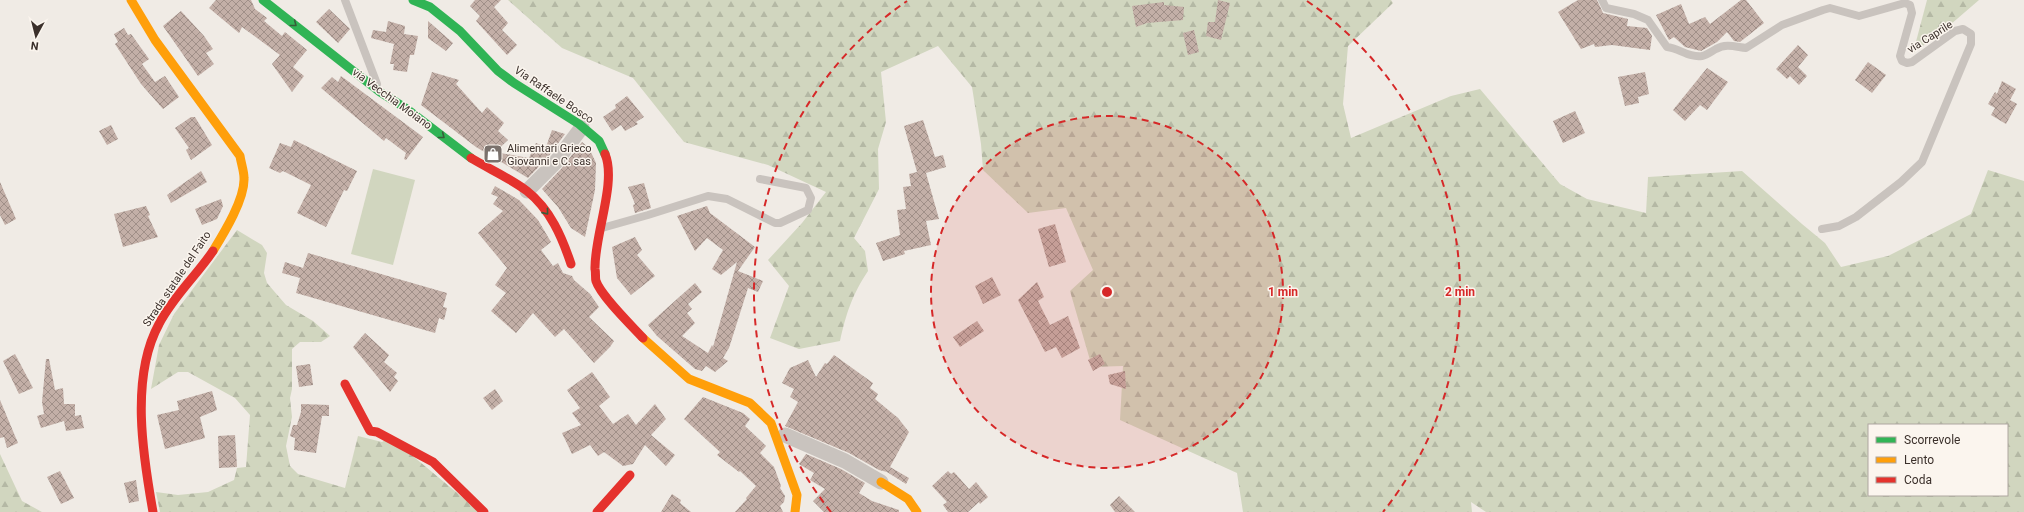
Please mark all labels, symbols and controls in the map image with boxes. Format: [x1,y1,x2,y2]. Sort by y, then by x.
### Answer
north arrow [16,16,56,56]
street label: via Caprile [1905,18,1955,56]
one-way arrow [289,19,296,26]
text: N [30,38,39,52]
street label: Via Raffaele Bosco [512,64,596,126]
street label: via Vecchia Moiano [350,66,434,132]
one-way arrow [437,131,444,138]
place label: Alimentari Grieco Giovanni e C. sas [507,142,592,168]
shop icon: Alimentari Grieco Giovanni e C. sas [482,143,504,165]
one-way arrow [542,207,549,215]
street label: Strada statale del Faito [140,229,214,329]
centre of rings [1100,285,1114,299]
text: 1 min [1268,285,1298,299]
text: 2 min [1445,285,1475,299]
legend [1868,424,2008,496]
text: Scorrevole [1904,433,1960,447]
text: Lento [1904,453,1934,467]
text: Coda [1904,473,1932,487]

